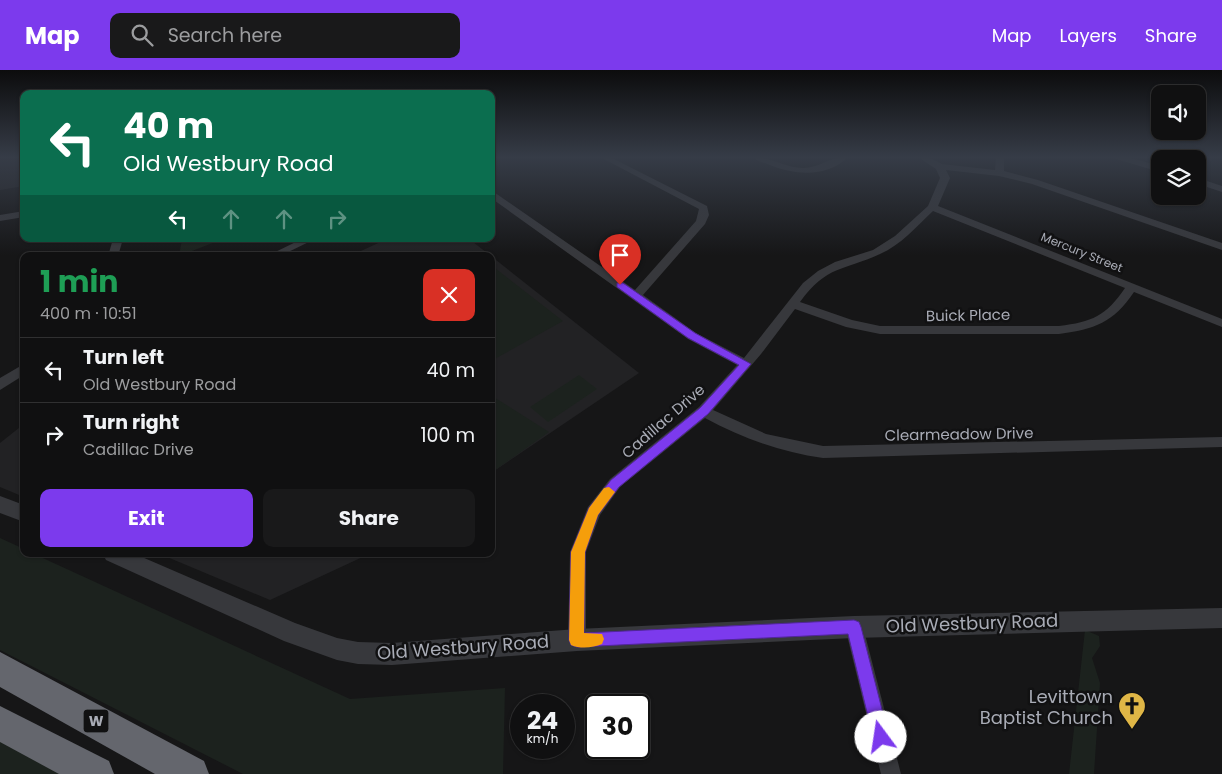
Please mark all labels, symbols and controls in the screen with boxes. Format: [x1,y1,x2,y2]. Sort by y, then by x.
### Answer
search box [110,13,460,58]
text: Map [25,19,80,52]
icon: search [128,21,156,49]
text: Search here [168,22,282,49]
text: Map [992,23,1032,48]
text: Layers [1060,23,1117,48]
text: Share [1145,23,1197,48]
map controls [1151,85,1206,205]
button: sound [1151,85,1206,140]
text: 40 m [123,101,214,150]
icon: left [40,110,105,175]
text: Old Westbury Road [123,148,334,179]
button: layers [1151,150,1206,205]
icon: left [164,205,192,233]
icon: ahead [217,205,245,233]
icon: ahead [270,205,298,233]
icon: right [323,205,351,233]
street label: Mercury Street [1039,228,1125,276]
pin [599,234,641,285]
icon: arrive [606,241,634,269]
text: 1 min [40,260,118,303]
button: close [423,269,475,321]
text: 400 m · 10:51 [40,302,137,325]
street label: Buick Place [926,304,1010,326]
text: Turn left [83,344,164,371]
icon: left [40,356,68,384]
text: 40 m [426,357,475,384]
text: Old Westbury Road [83,373,236,396]
street label: Cadillac Drive [617,379,709,463]
text: Turn right [83,409,179,436]
icon: right [40,421,68,449]
text: 100 m [420,422,475,449]
street label: Clearmeadow Drive [884,422,1034,446]
text: Cadillac Drive [83,438,194,461]
button: Exit [40,489,253,547]
button: Share [263,489,475,547]
street label: Old Westbury Road [885,607,1059,639]
street label: Old Westbury Road [376,629,550,665]
place label: Levittown Baptist Church [980,684,1113,730]
church icon: Levittown Baptist Church [1117,691,1147,730]
speed limit sign: 30 [585,694,650,759]
text: 24 [527,703,558,738]
road number: W [84,710,108,732]
position arrow [854,710,906,762]
text: km/h [527,730,558,747]

